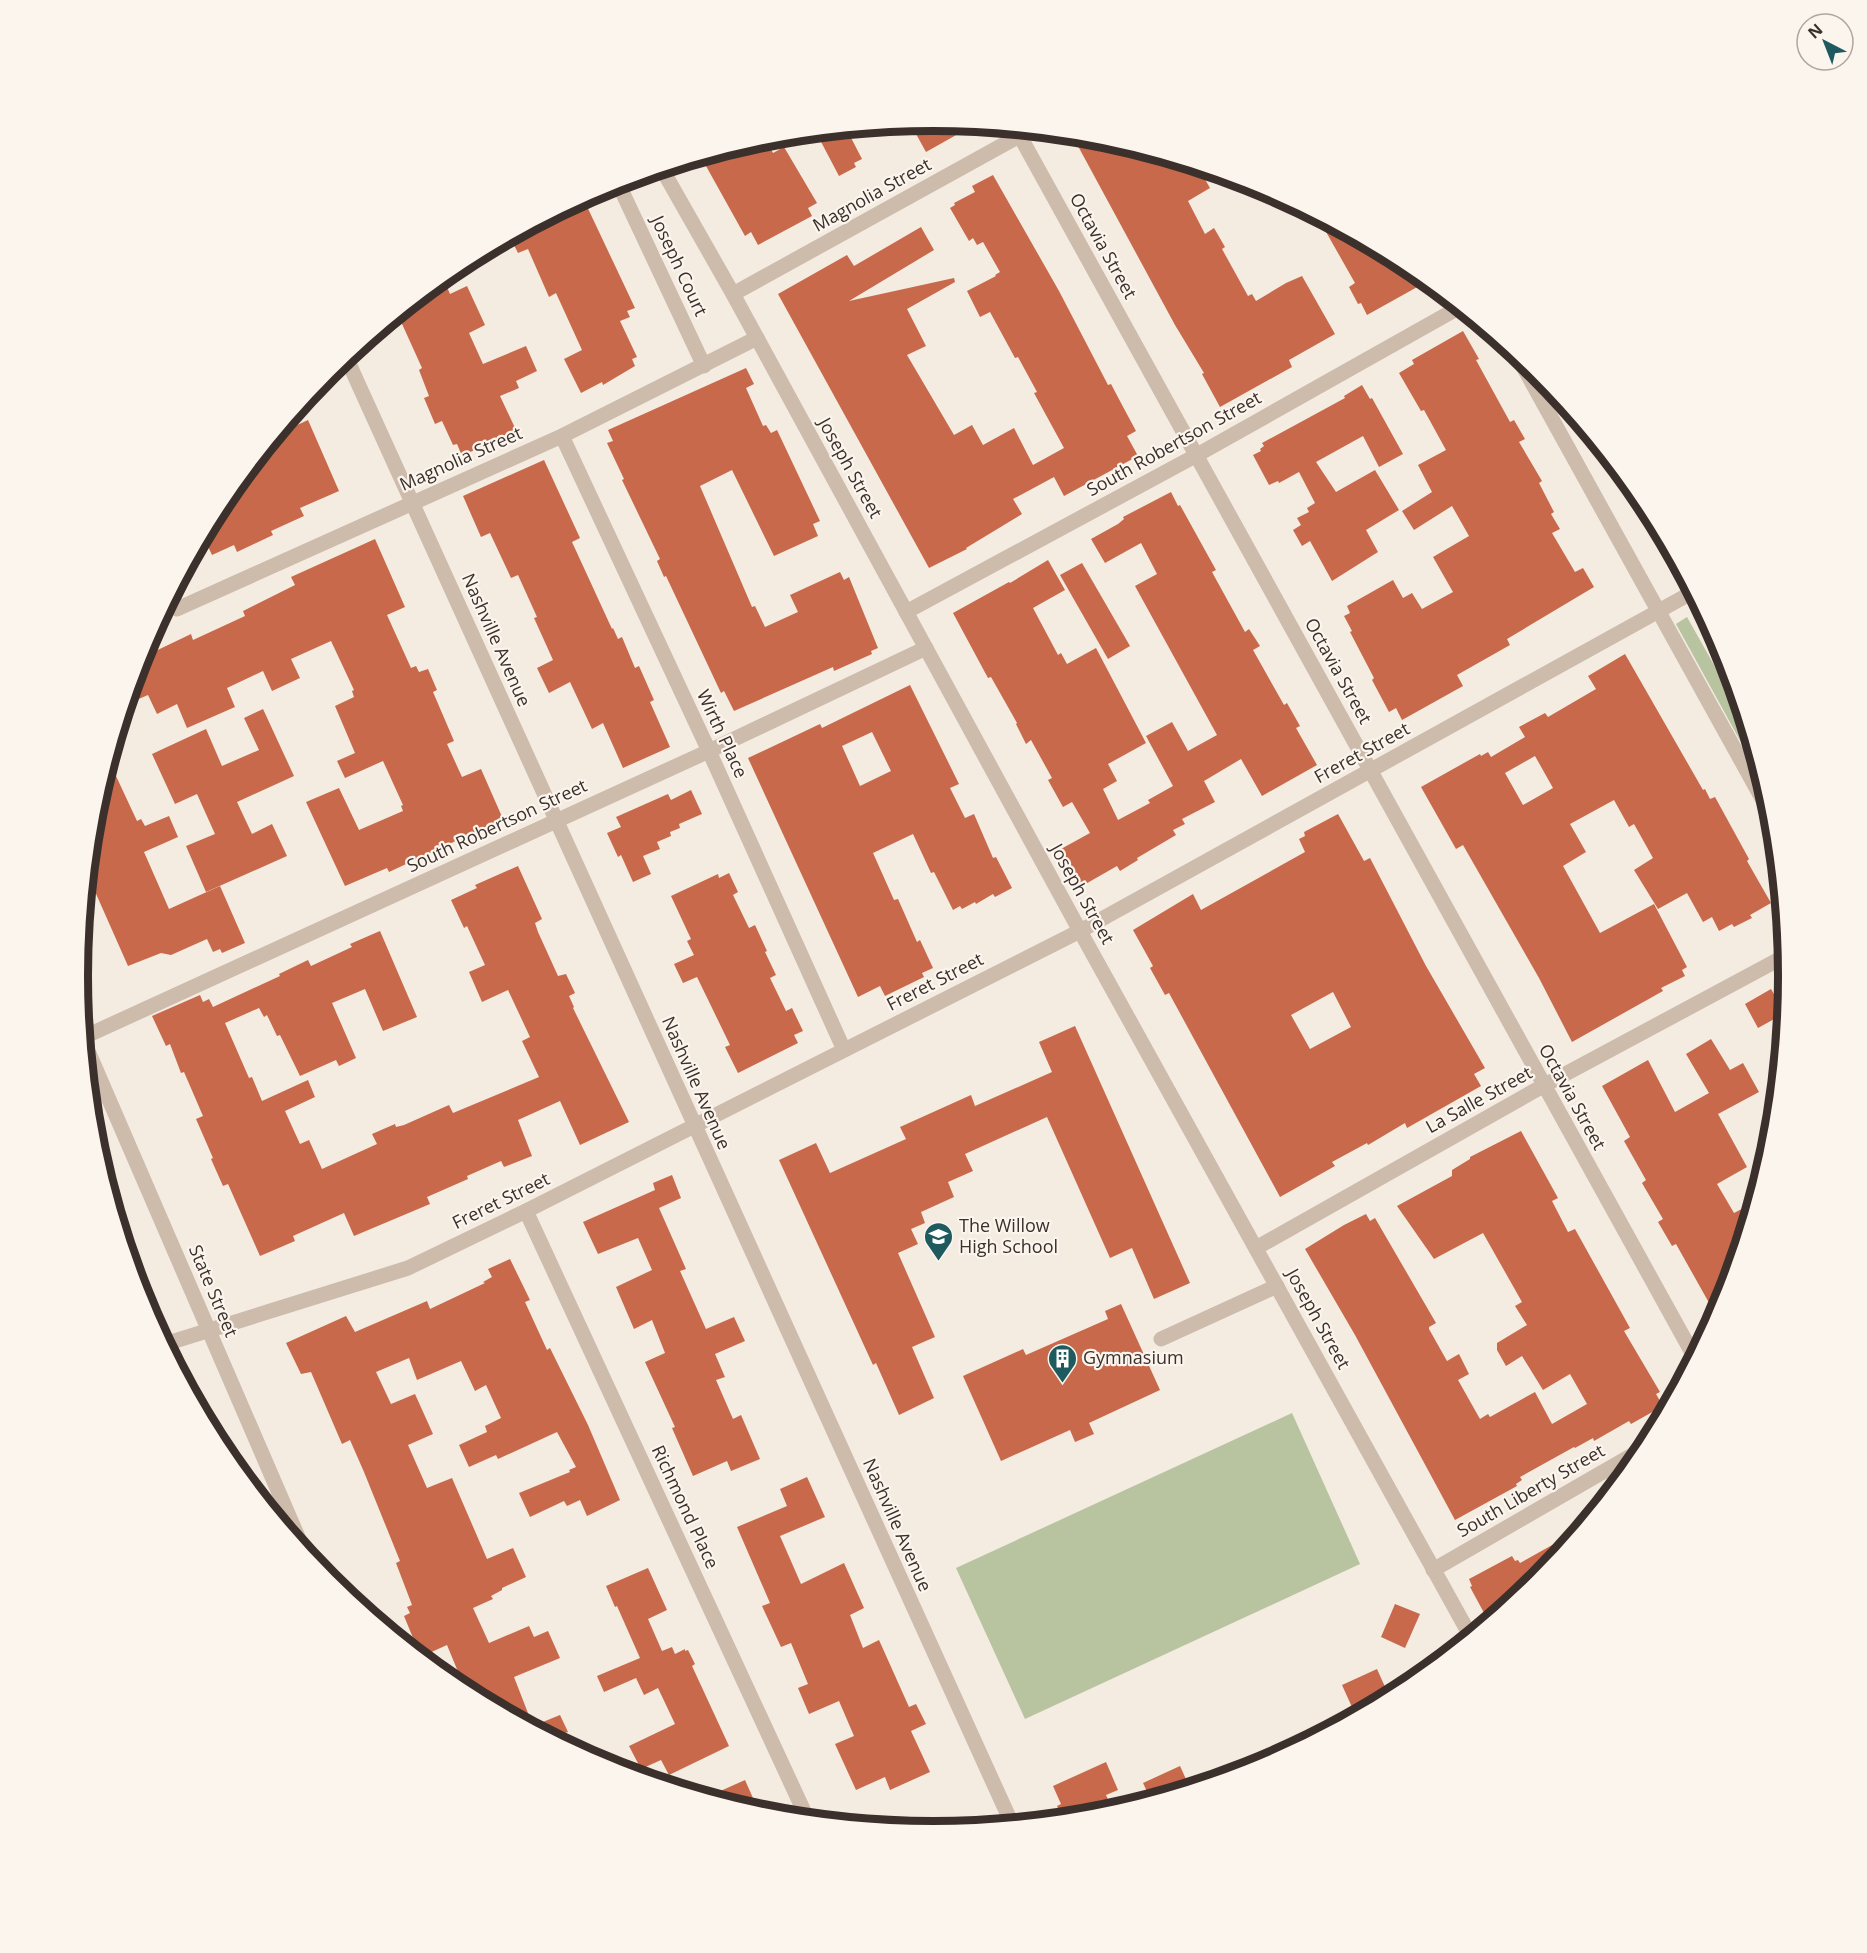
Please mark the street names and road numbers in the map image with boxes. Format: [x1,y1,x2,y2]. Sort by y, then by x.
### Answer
street label: Magnolia Street [808,152,935,237]
street label: Octavia Street [1065,188,1143,303]
street label: Joseph Court [645,210,714,320]
street label: South Robertson Street [1082,385,1265,501]
street label: Joseph Street [812,411,888,522]
street label: Magnolia Street [395,420,526,496]
street label: Nashville Avenue [457,569,537,710]
street label: Octavia Street [1300,613,1378,728]
street label: Wirth Place [692,686,754,782]
street label: Freret Street [1310,716,1414,788]
street label: South Robertson Street [403,773,591,877]
street label: Joseph Street [1044,837,1120,948]
street label: Freret Street [882,946,987,1016]
street label: Nashville Avenue [657,1012,737,1153]
street label: Octavia Street [1534,1039,1612,1154]
street label: La Salle Street [1421,1060,1536,1138]
street label: Freret Street [448,1166,553,1234]
street label: State Street [184,1241,244,1340]
street label: Joseph Street [1280,1262,1356,1373]
street label: South Liberty Street [1452,1438,1609,1542]
street label: Richmond Place [647,1441,725,1572]
street label: Nashville Avenue [858,1454,938,1595]

